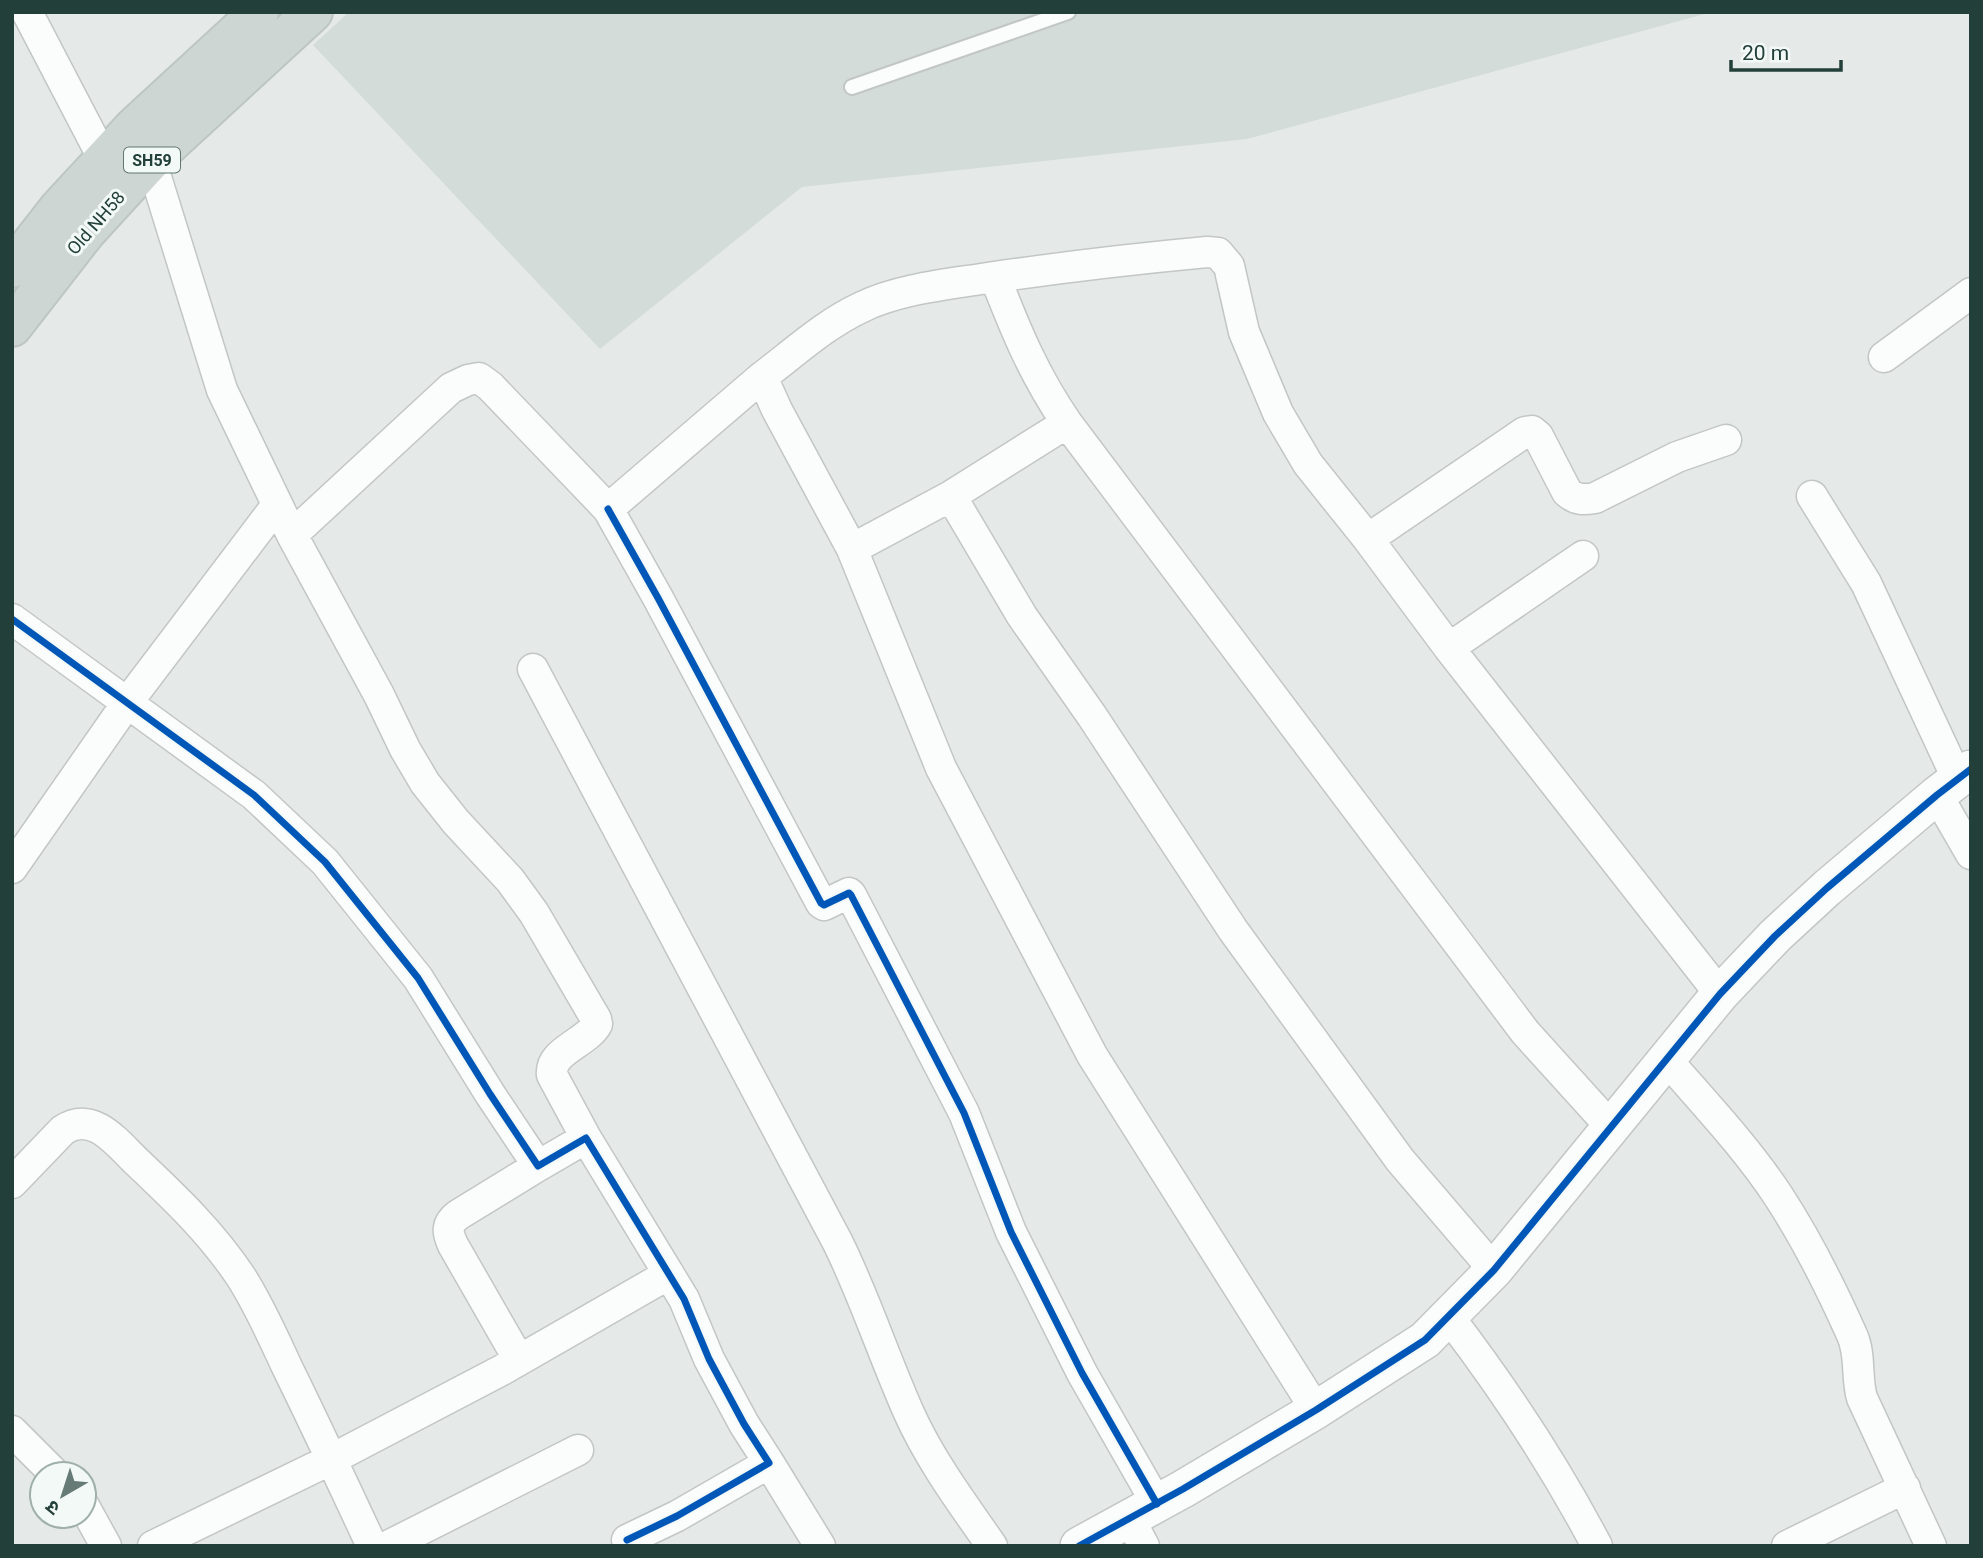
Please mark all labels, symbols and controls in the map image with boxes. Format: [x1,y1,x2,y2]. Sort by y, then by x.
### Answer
scale bar [1731,28,1841,72]
text: 20 m [1742,41,1789,65]
road number: SH59 [124,148,180,172]
street label: Old NH58 [62,187,129,259]
north arrow [28,1460,98,1530]
text: उ [40,1495,64,1520]

